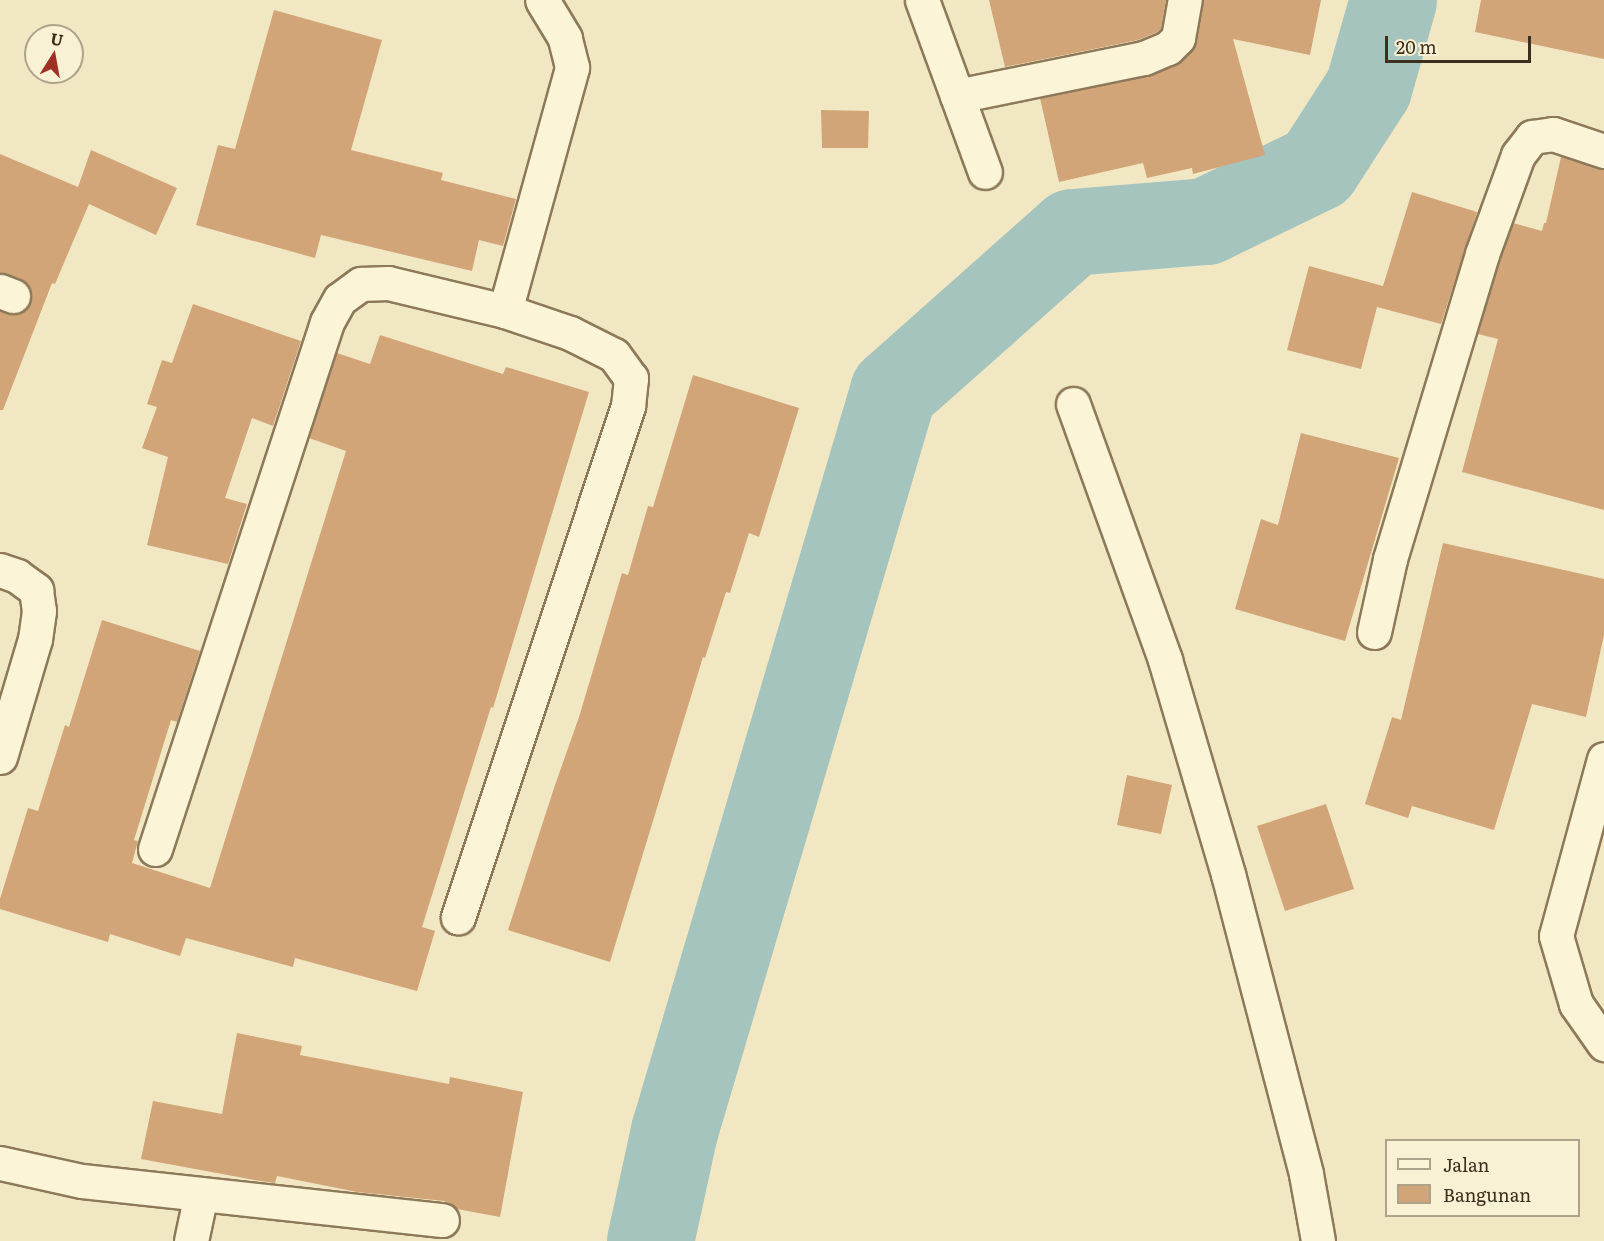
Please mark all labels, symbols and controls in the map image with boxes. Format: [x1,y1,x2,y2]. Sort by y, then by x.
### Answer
north arrow [24,24,84,84]
scale bar [1388,24,1534,62]
text: U [49,25,66,51]
text: 20 m [1396,33,1437,60]
legend [1385,1139,1580,1217]
text: Jalan [1443,1151,1489,1178]
text: Bangunan [1443,1181,1531,1208]

